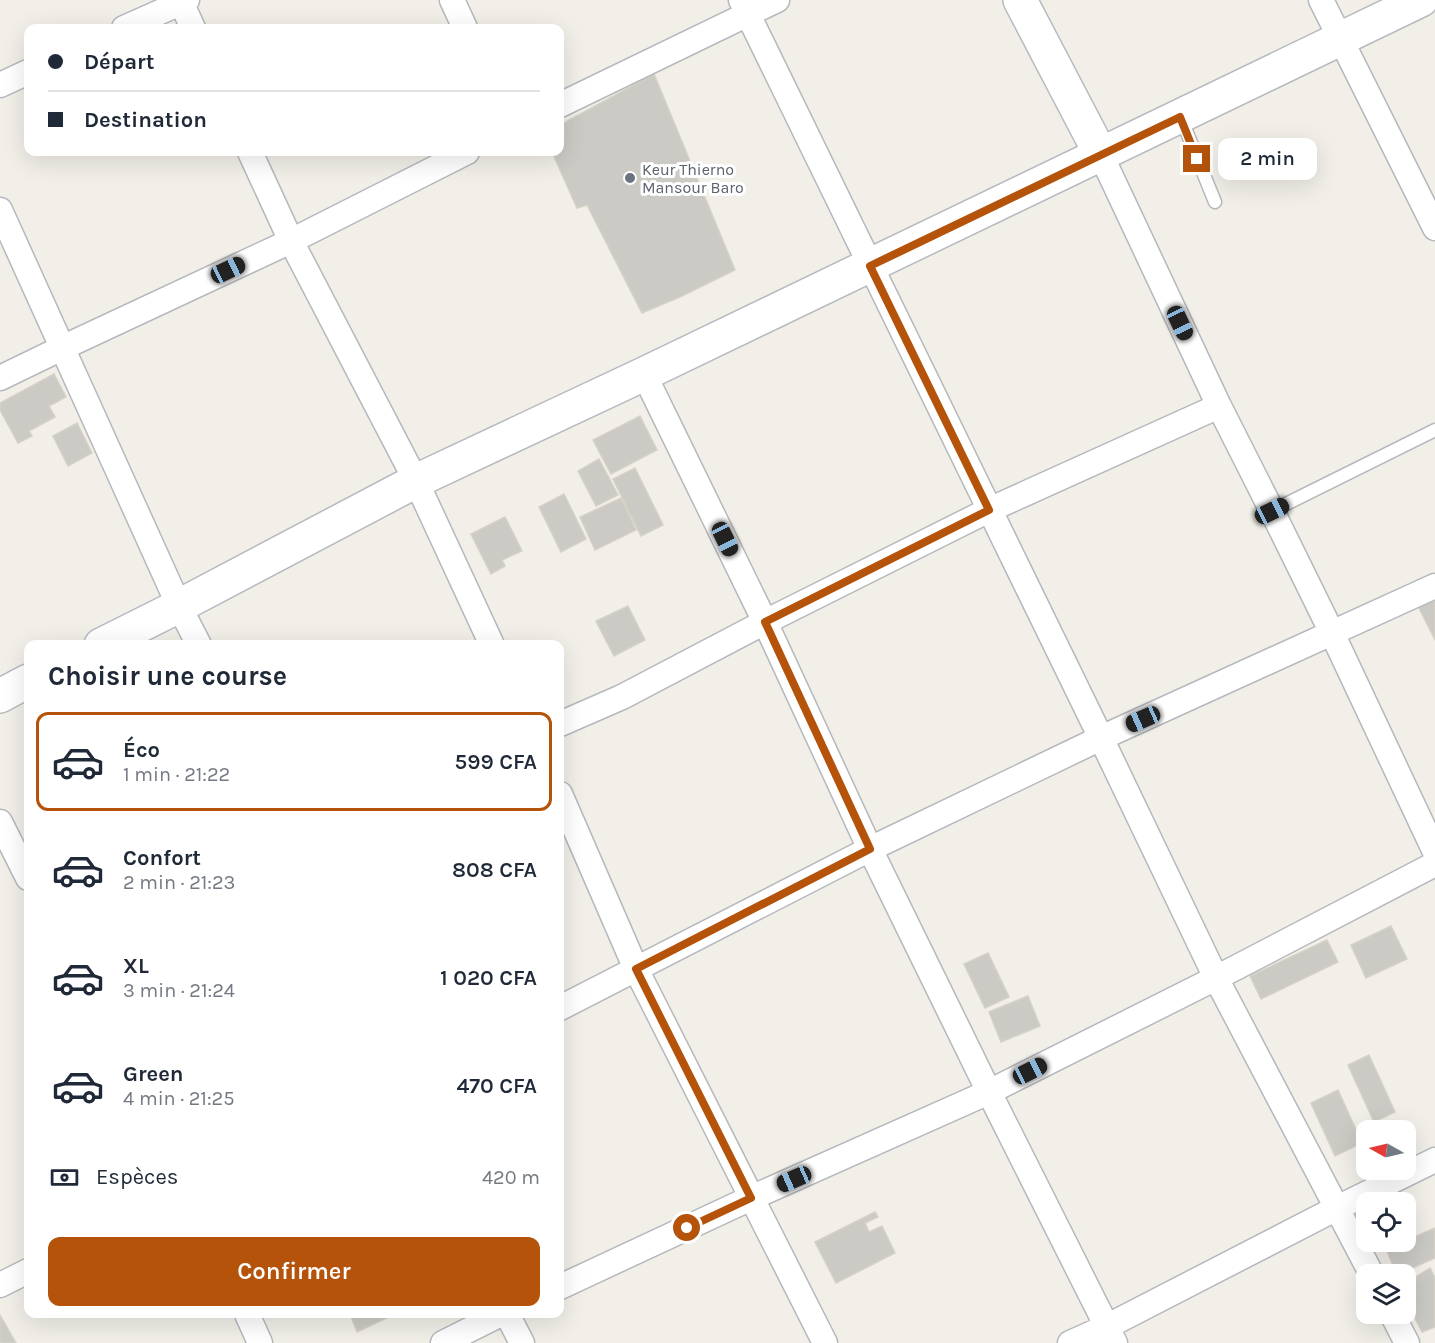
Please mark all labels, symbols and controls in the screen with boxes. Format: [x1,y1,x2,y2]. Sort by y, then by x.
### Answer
text: Départ [84,49,154,75]
text: Destination [84,107,207,133]
callout: 2 min [1218,138,1317,180]
route end [1183,145,1210,172]
text: 2 min [1240,147,1295,170]
place label: Keur Thierno Mansour Baro [642,160,744,197]
marker: Keur Thierno Mansour Baro [623,171,637,185]
car [208,254,248,286]
car [1164,303,1196,343]
car [1252,495,1292,527]
car [709,519,741,559]
text: Choisir une course [48,660,287,692]
car [1123,703,1163,735]
icon: car [51,735,105,789]
text: Éco [123,737,160,763]
text: 599 CFA [455,749,537,775]
text: 1 min · 21:22 [123,763,230,786]
icon: car [51,843,105,897]
text: Confort [123,845,201,871]
text: 808 CFA [452,857,537,883]
text: 2 min · 21:23 [123,871,235,894]
icon: car [51,951,105,1005]
text: XL [123,953,149,979]
text: 1 020 CFA [440,965,537,991]
text: 3 min · 21:24 [123,979,235,1002]
car [1010,1055,1050,1087]
icon: car [51,1059,105,1113]
text: Green [123,1061,184,1087]
text: 470 CFA [456,1073,537,1099]
text: 4 min · 21:25 [123,1087,234,1110]
north arrow [1356,1120,1416,1180]
map controls [1356,1120,1416,1324]
icon: cash [48,1161,81,1194]
car [774,1163,814,1195]
text: Espèces [96,1164,178,1190]
text: 420 m [482,1166,540,1189]
button: locate [1356,1192,1416,1252]
route start [673,1214,700,1241]
button: Confirmer [48,1237,540,1306]
button: layers [1356,1264,1416,1324]

